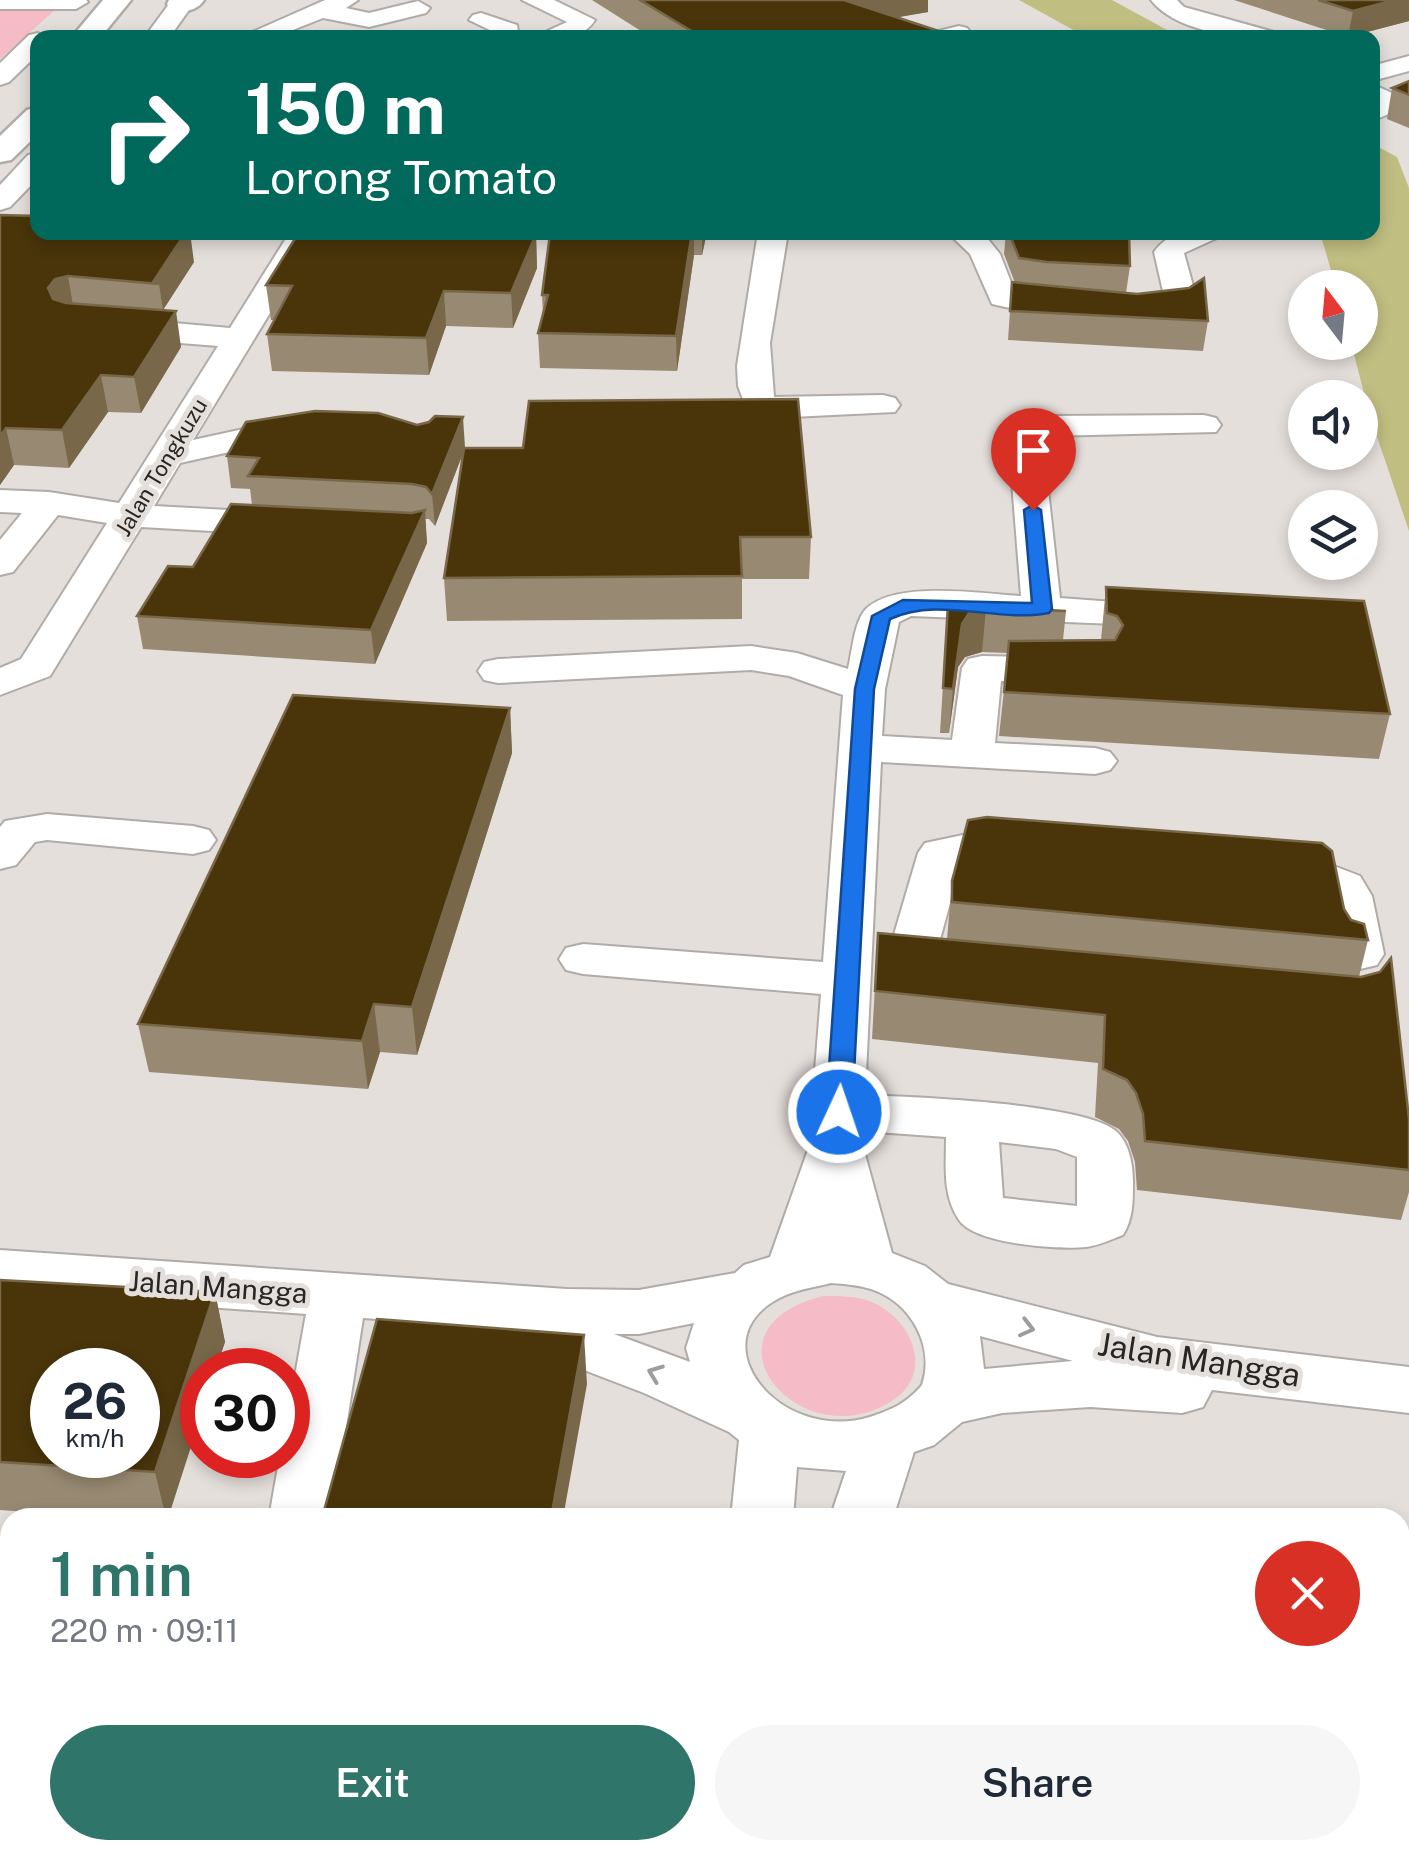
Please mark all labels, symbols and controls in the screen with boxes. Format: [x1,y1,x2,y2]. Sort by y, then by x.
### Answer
text: 150 m [245,67,446,150]
icon: right [80,70,210,200]
text: Lorong Tomato [245,151,557,204]
north arrow [1288,270,1378,360]
map controls [1288,270,1378,580]
button: sound [1288,380,1378,470]
street label: Jalan Tongkuzu [110,393,212,541]
pin [991,408,1076,511]
icon: arrive [1006,423,1061,478]
button: layers [1288,490,1378,580]
position arrow [787,1060,891,1164]
street label: Jalan Mangga [128,1264,308,1309]
one-way arrow [1018,1316,1035,1337]
street label: Jalan Mangga [1095,1325,1303,1394]
speed limit sign: 30 [180,1348,310,1478]
one-way arrow [648,1365,665,1385]
text: 26 [63,1371,127,1430]
text: km/h [66,1423,124,1453]
text: 1 min [50,1539,193,1610]
button: close [1255,1541,1360,1646]
text: 220 m · 09:11 [50,1612,239,1649]
button: Exit [50,1725,695,1840]
button: Share [715,1725,1360,1840]

